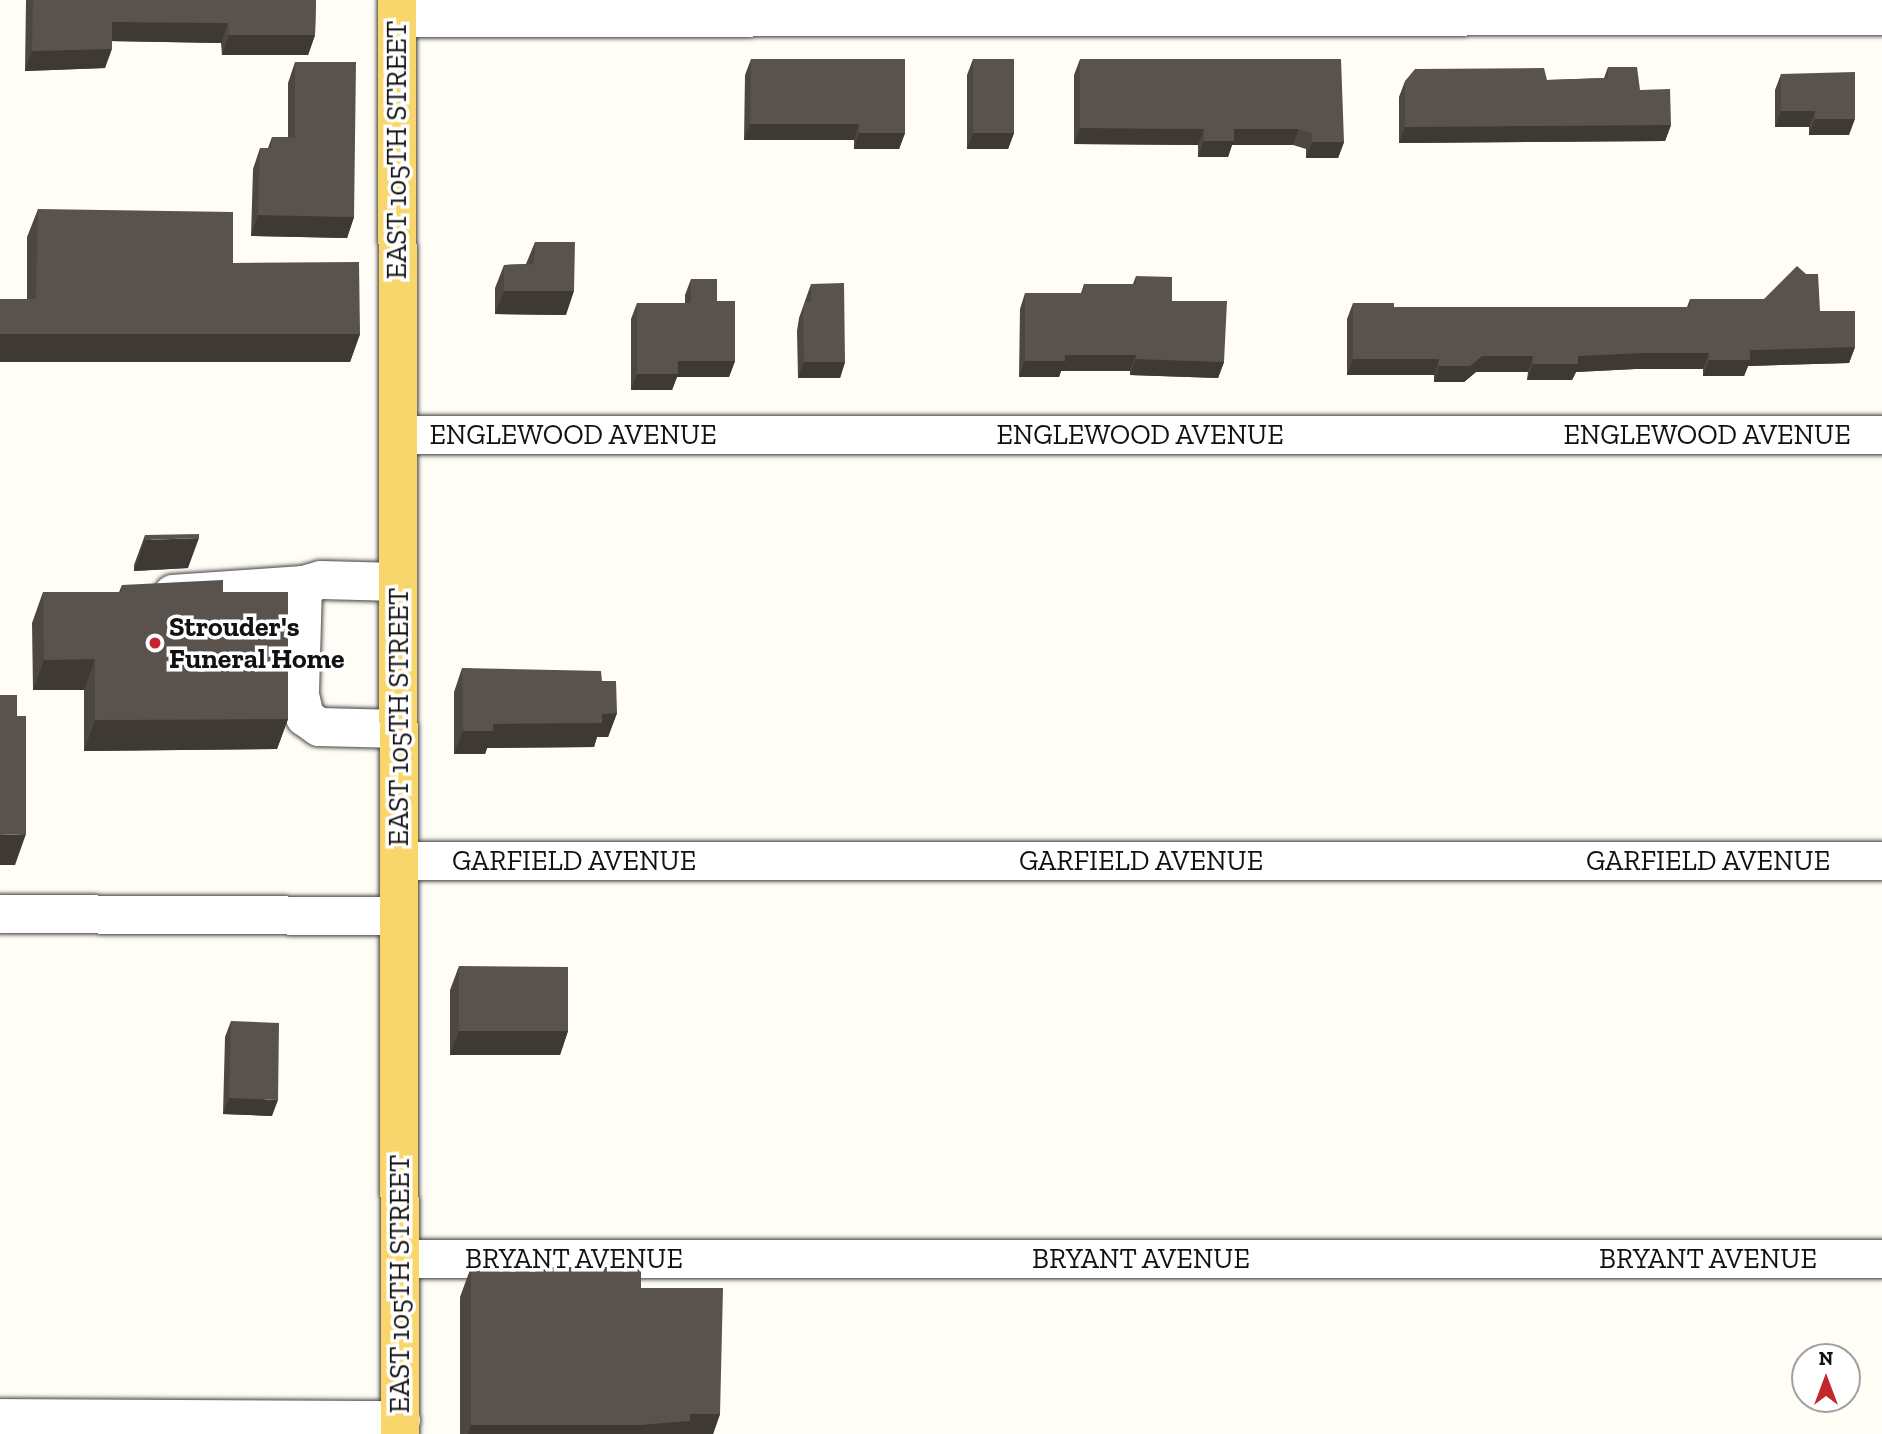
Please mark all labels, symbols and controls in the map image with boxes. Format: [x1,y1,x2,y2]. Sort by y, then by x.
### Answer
street label: EAST 105TH STREET [380,20,414,280]
street label: ENGLEWOOD AVENUE [429,418,717,452]
street label: ENGLEWOOD AVENUE [996,418,1284,452]
street label: ENGLEWOOD AVENUE [1563,418,1851,452]
street label: EAST 105TH STREET [382,587,416,847]
place label: Strouder's Funeral Home [169,610,345,676]
marker: Strouder's Funeral Home [147,635,163,651]
street label: GARFIELD AVENUE [451,844,697,878]
street label: GARFIELD AVENUE [1018,844,1264,878]
street label: GARFIELD AVENUE [1585,844,1831,878]
street label: EAST 105TH STREET [383,1154,417,1414]
street label: BRYANT AVENUE [464,1242,684,1276]
street label: BRYANT AVENUE [1031,1242,1251,1276]
street label: BRYANT AVENUE [1598,1242,1818,1276]
north arrow [1791,1343,1861,1413]
text: N [1819,1347,1833,1370]

